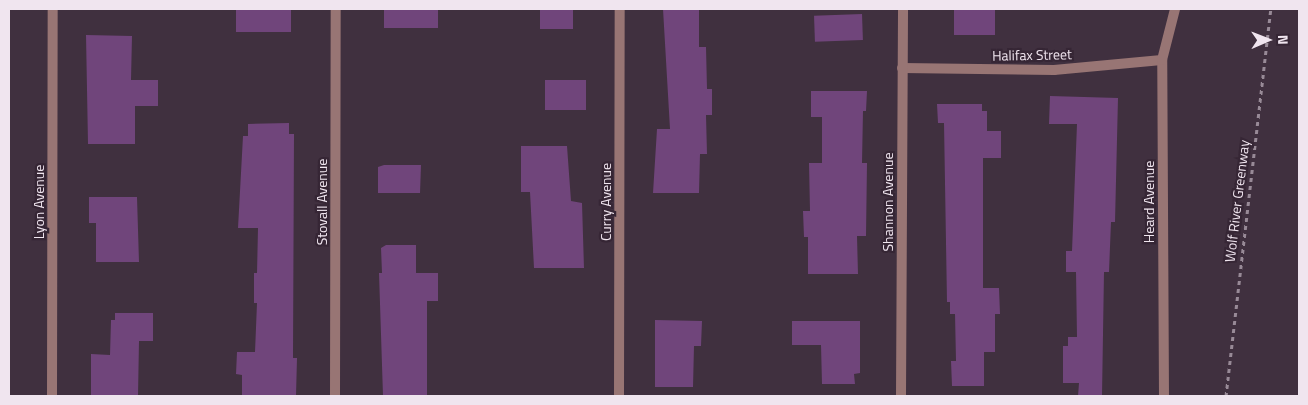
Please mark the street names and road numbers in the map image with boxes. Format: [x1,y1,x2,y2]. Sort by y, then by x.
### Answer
street label: Halifax Street [992,46,1072,64]
street label: Wolf River Greenway [1221,139,1253,263]
street label: Shannon Avenue [880,153,896,251]
street label: Stovall Avenue [314,159,330,245]
street label: Heard Avenue [1141,161,1157,243]
street label: Curry Avenue [598,163,614,241]
street label: Lyon Avenue [31,165,47,239]

